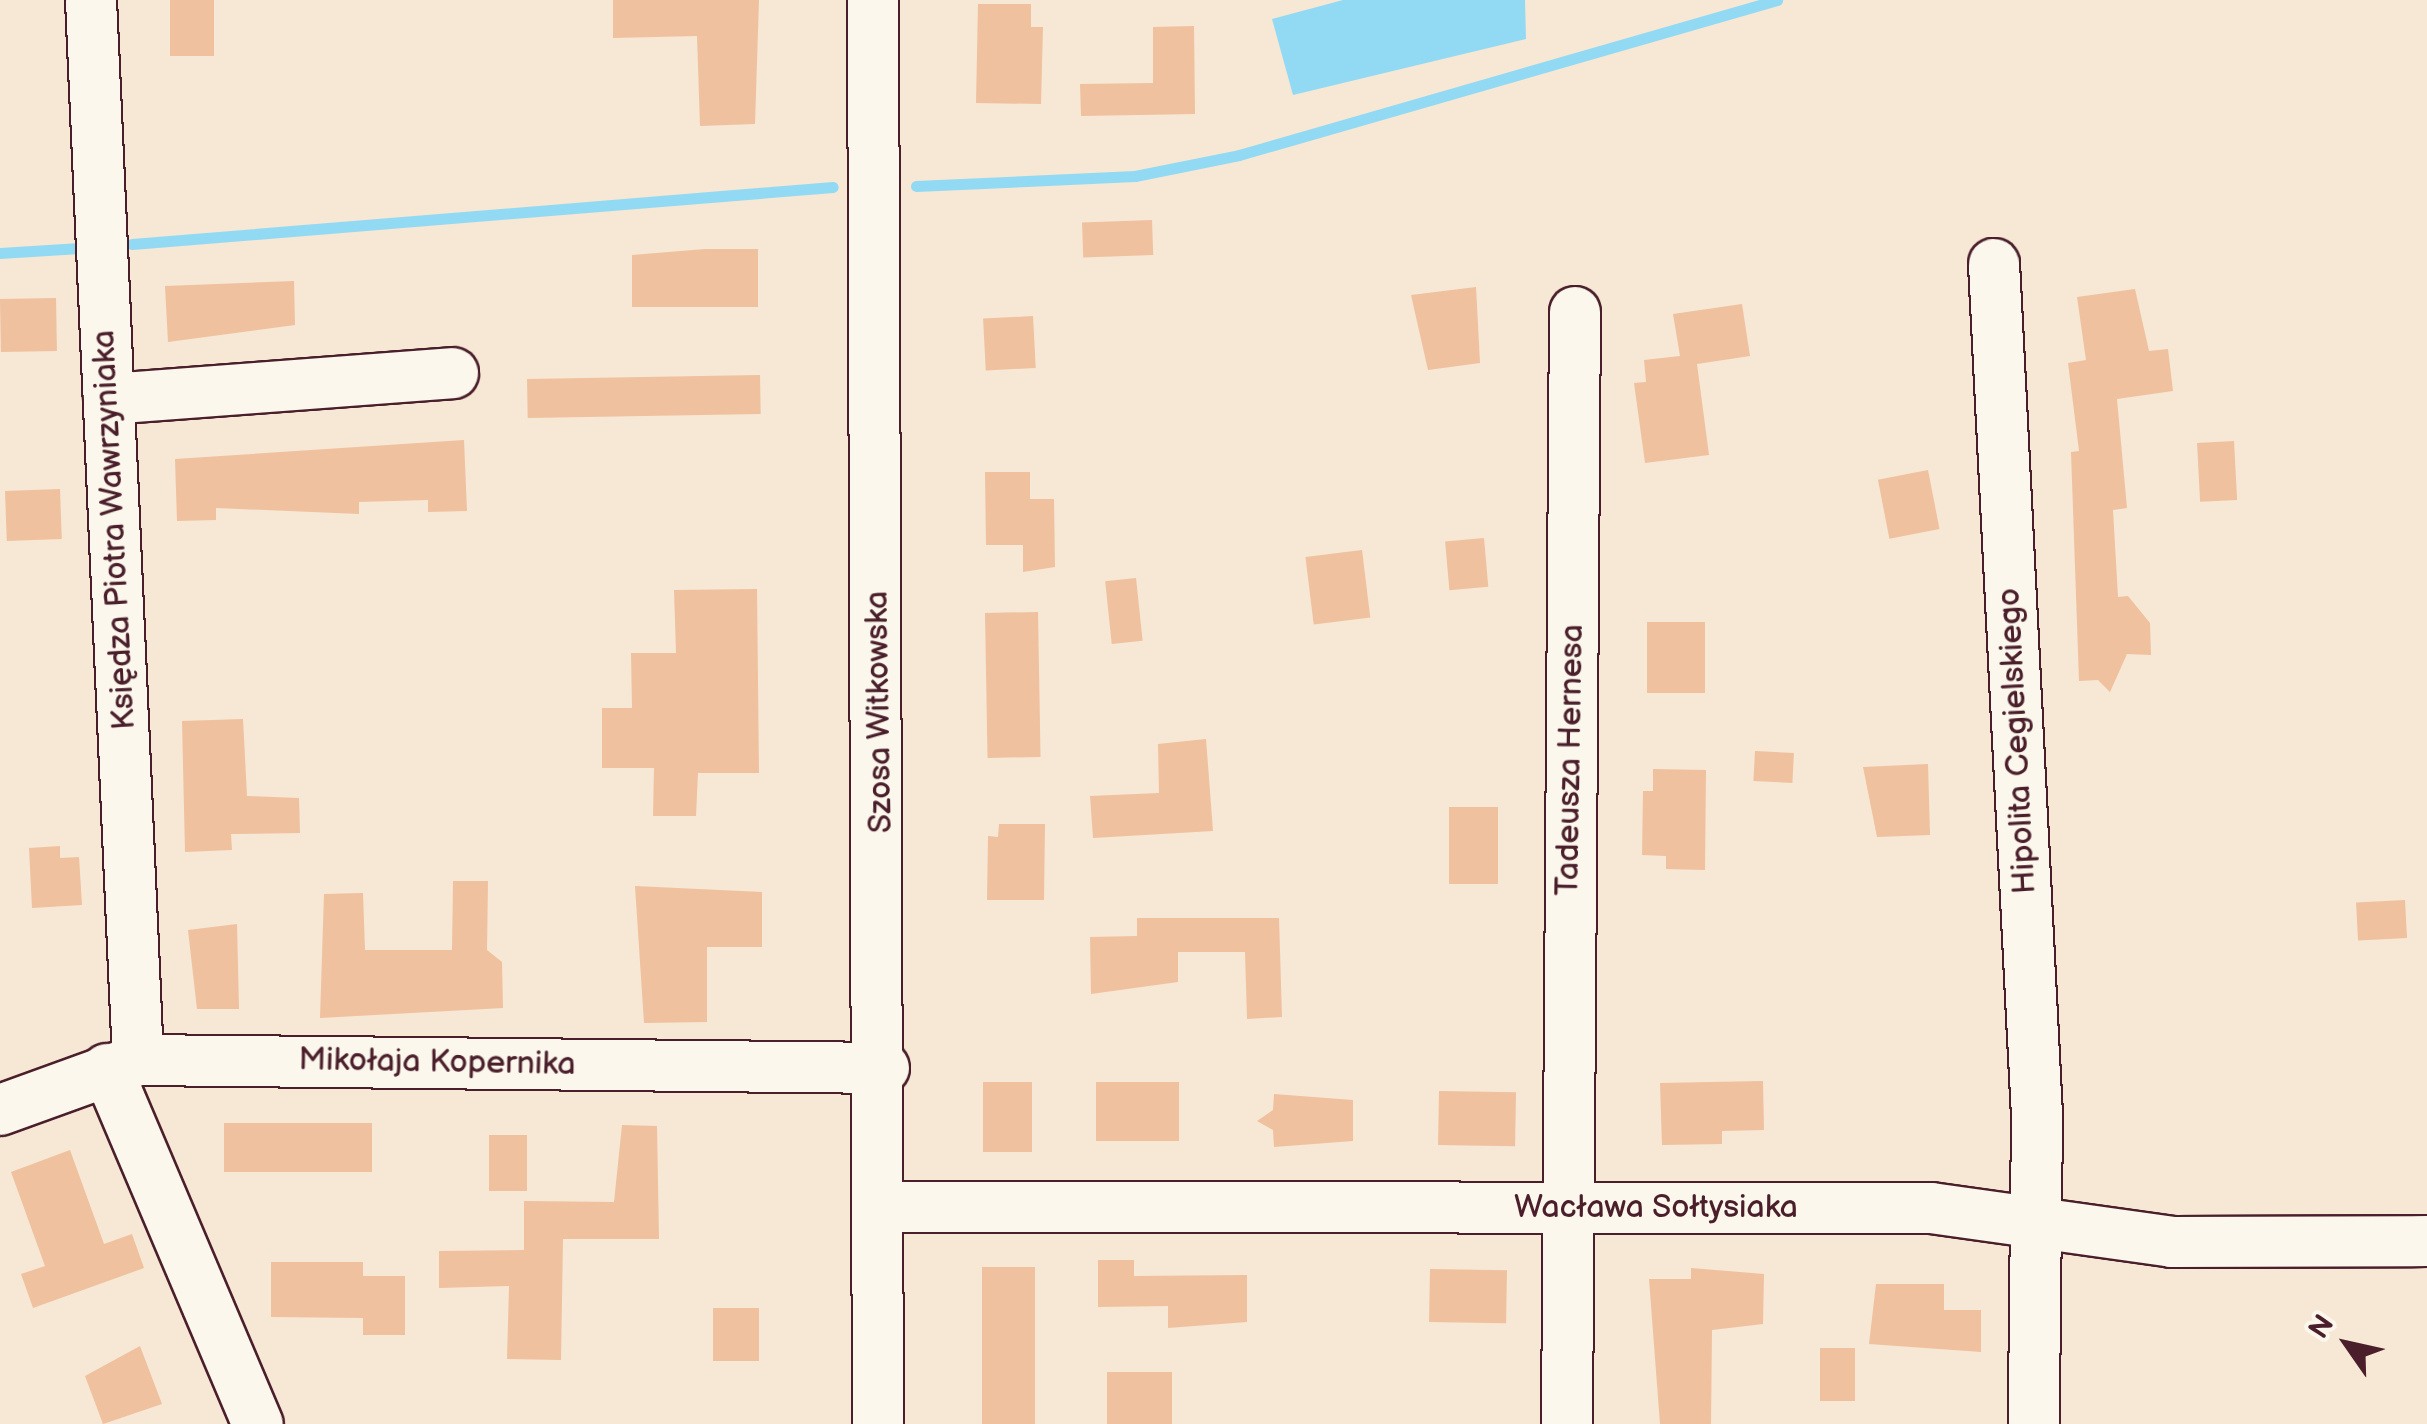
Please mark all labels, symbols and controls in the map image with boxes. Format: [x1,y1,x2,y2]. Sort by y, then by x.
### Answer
street label: Księdza Piotra Wawrzyniaka [85,329,145,731]
street label: Hipolita Cegielskiego [1991,587,2045,895]
street label: Szosa Witkowska [859,590,901,834]
street label: Tadeusza Hernesa [1549,624,1593,896]
street label: Mikołaja Kopernika [298,1041,576,1085]
street label: Wacława Sołtysiaka [1514,1189,1798,1227]
north arrow [2297,1294,2397,1394]
text: N [2302,1309,2341,1345]

